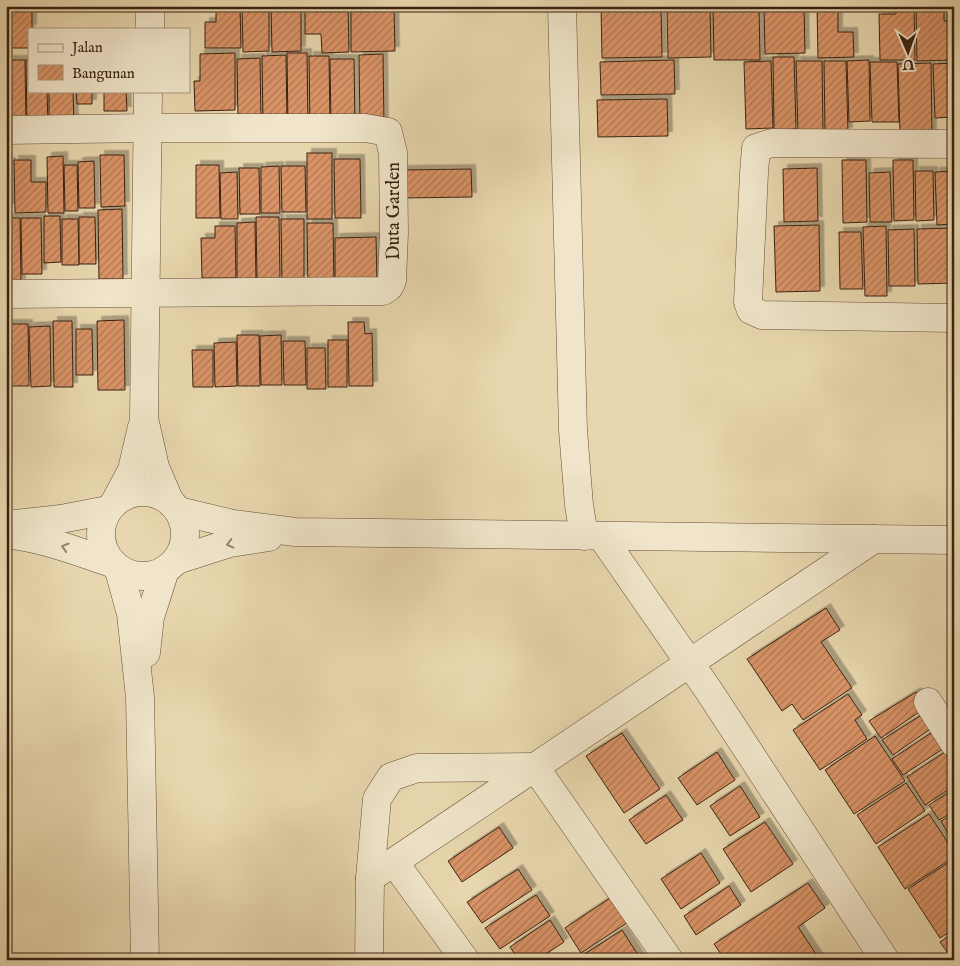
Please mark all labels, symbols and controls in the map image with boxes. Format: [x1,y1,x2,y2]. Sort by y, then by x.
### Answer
legend [28,28,190,92]
north arrow [882,28,932,78]
text: Jalan [70,38,103,57]
text: U [901,55,916,73]
text: Bangunan [72,64,135,83]
street label: Duta Garden [383,162,406,260]
one-way arrow [225,538,234,549]
one-way arrow [62,543,70,553]

